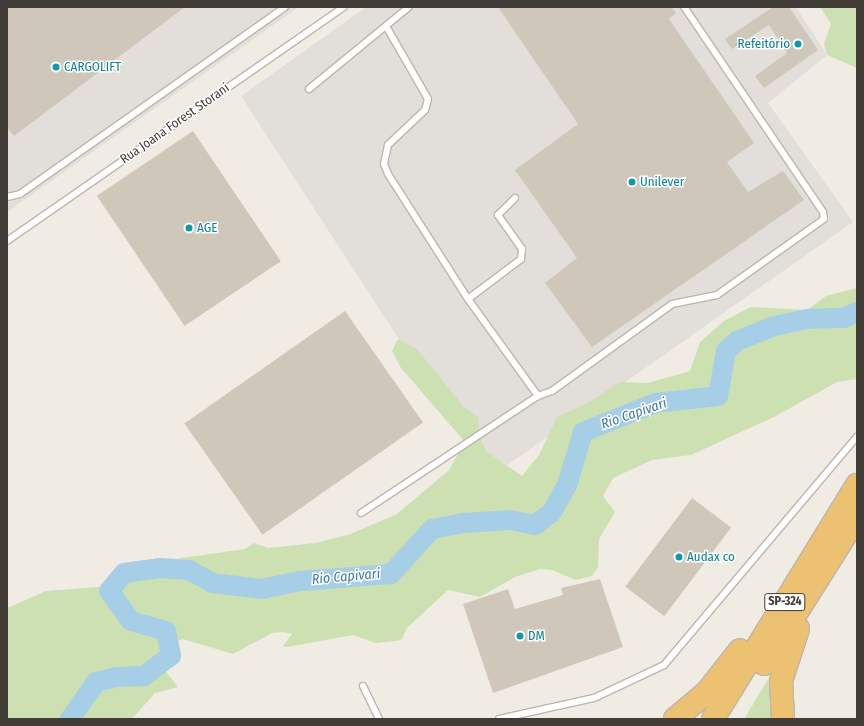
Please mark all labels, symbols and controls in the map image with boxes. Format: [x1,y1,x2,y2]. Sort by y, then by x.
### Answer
place label: Refeitório [738,36,790,52]
marker: Refeitório [793,39,803,49]
place label: CARGOLIFT [64,59,121,75]
marker: CARGOLIFT [51,62,61,72]
street label: Rua Joana Forest Storani [117,80,233,168]
place label: Unilever [640,174,684,190]
marker: Unilever [627,177,637,187]
place label: AGE [197,220,217,236]
marker: AGE [184,223,194,233]
water label: Rio Capivari [599,395,669,433]
place label: Audax co [687,549,735,565]
marker: Audax co [674,552,684,562]
water label: Rio Capivari [311,566,381,588]
road number: SP-324 [764,592,806,612]
place label: DM [528,628,545,644]
marker: DM [515,631,525,641]

